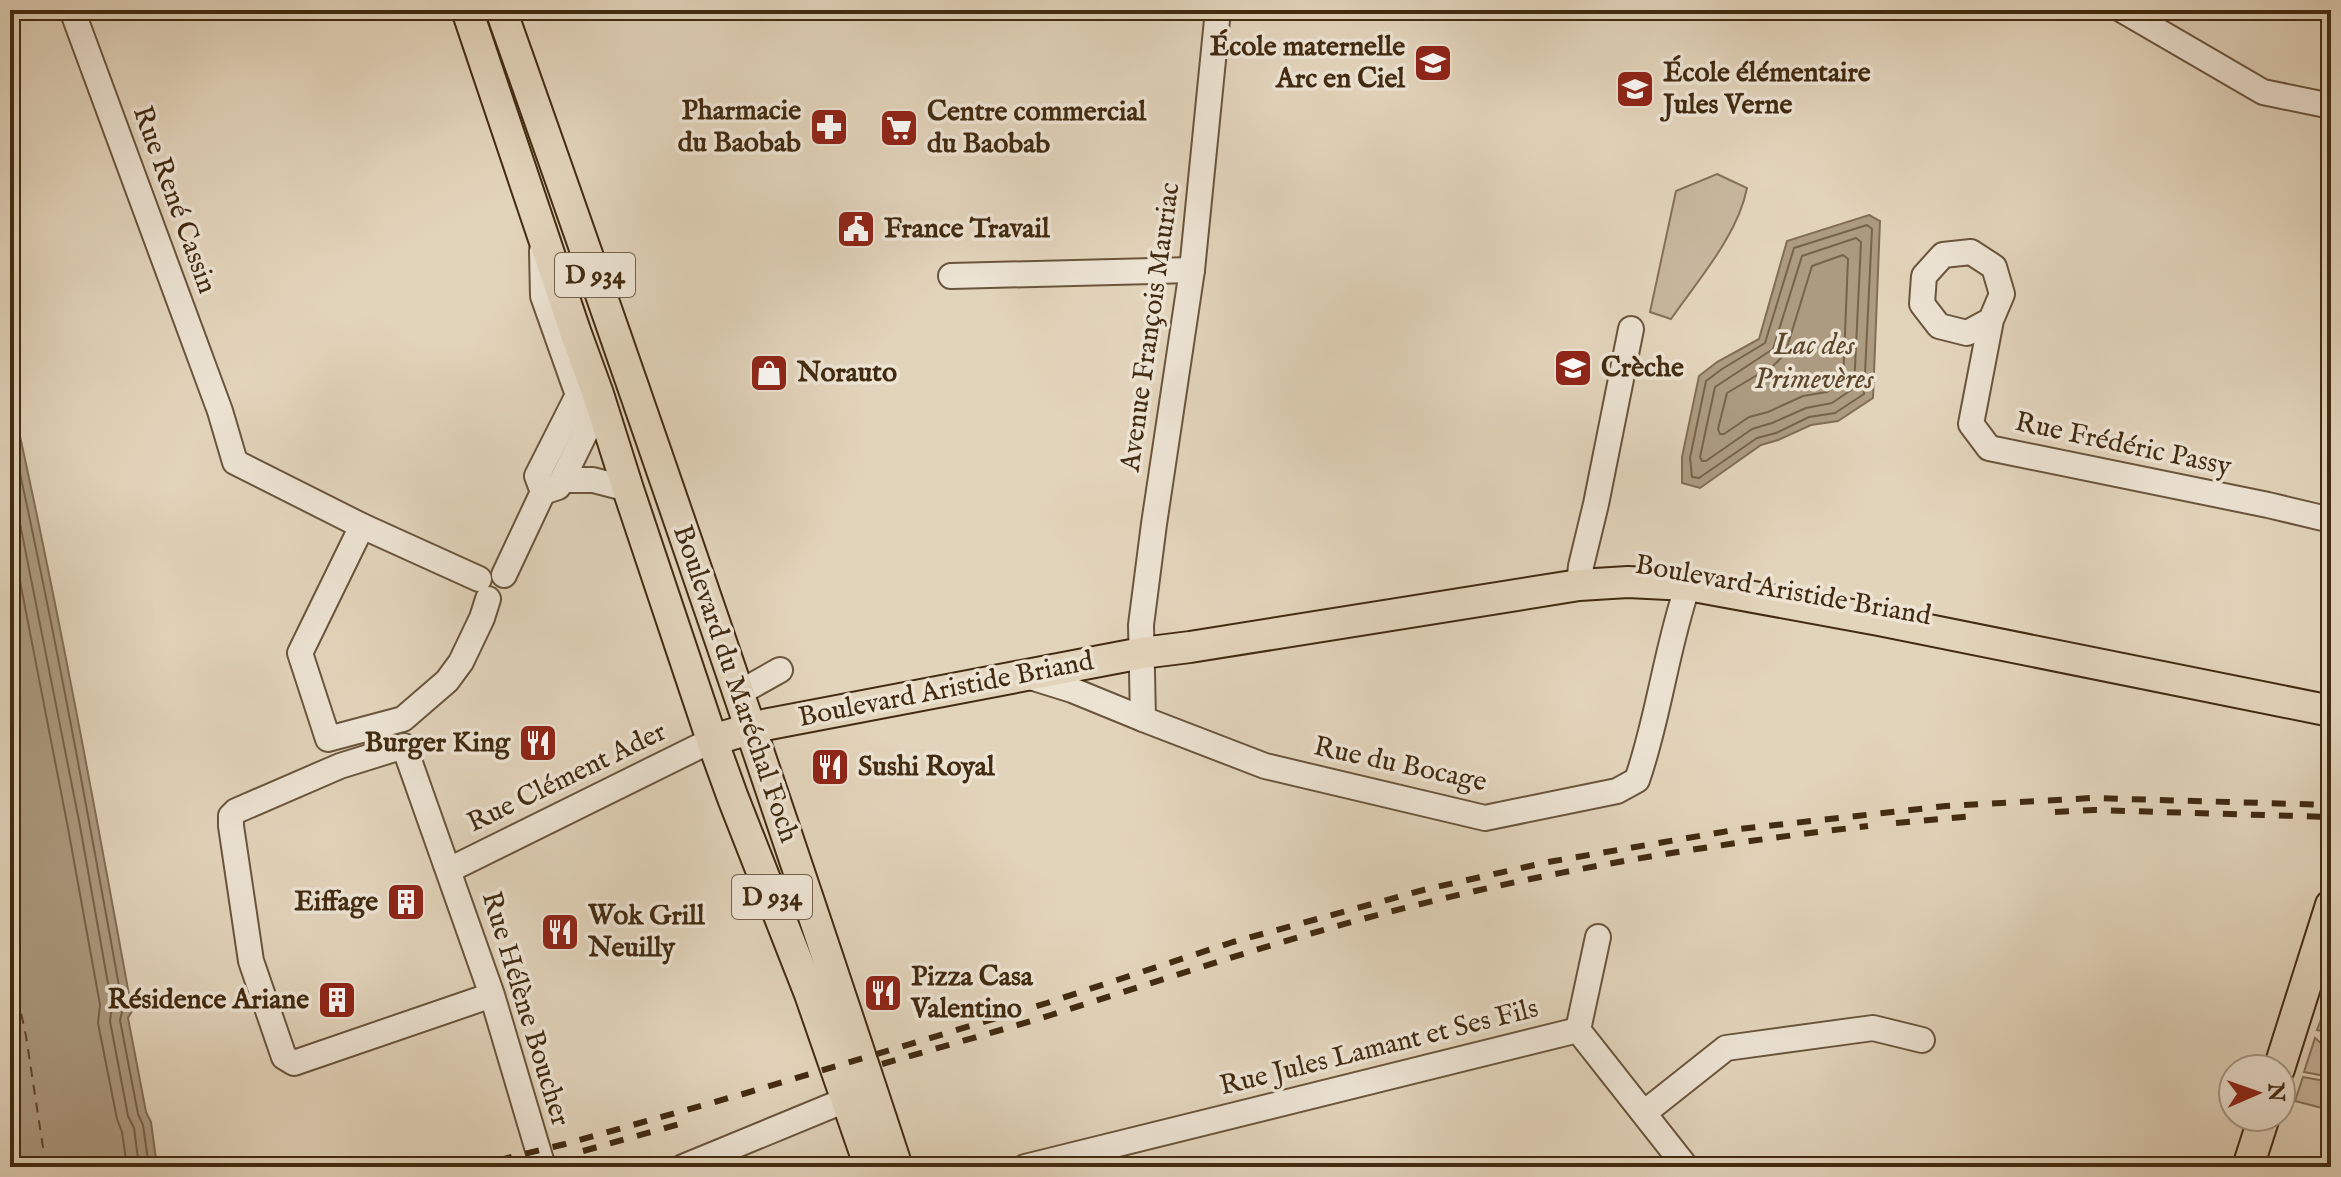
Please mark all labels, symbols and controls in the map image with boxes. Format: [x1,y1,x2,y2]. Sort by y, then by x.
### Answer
place label: École maternelle Arc en Ciel [1210,29,1406,97]
school or university icon: École maternelle Arc en Ciel [1412,42,1454,84]
place label: École élémentaire Jules Verne [1659,55,1871,123]
school or university icon: École élémentaire Jules Verne [1614,68,1656,110]
place label: Pharmacie du Baobab [678,94,801,161]
place label: Centre commercial du Baobab [927,95,1148,162]
street label: Rue René Cassin [124,102,224,299]
pharmacy icon: Pharmacie du Baobab [808,106,850,148]
supermarket icon: Centre commercial du Baobab [878,107,920,149]
street label: Avenue François Mauriac [1113,180,1189,475]
public building icon: France Travail [835,208,877,250]
place label: France Travail [884,212,1051,247]
road number: D 934 [555,253,635,297]
water label: Lac des Primevères [1754,327,1874,399]
school or university icon: Crèche [1552,347,1594,389]
place label: Crèche [1601,351,1684,386]
shop icon: Norauto [748,352,790,394]
place label: Norauto [796,356,897,391]
street label: Rue Frédéric Passy [2012,405,2235,485]
street label: Boulevard du Maréchal Foch [664,521,806,848]
street label: Boulevard Aristide Briand [1632,548,1934,634]
street label: Boulevard Aristide Briand [795,644,1097,736]
street label: Rue Clément Ader [462,715,672,841]
restaurant icon: Burger King [517,722,559,764]
place label: Burger King [364,726,511,761]
street label: Rue du Bocage [1310,730,1490,800]
restaurant icon: Sushi Royal [809,746,851,788]
place label: Sushi Royal [858,750,996,785]
road number: D 934 [732,875,812,919]
building icon: Eiffage [385,881,427,923]
place label: Eiffage [294,885,378,920]
street label: Rue Hélène Boucher [473,887,577,1131]
place label: Wok Grill Neuilly [587,899,706,966]
restaurant icon: Wok Grill Neuilly [539,911,581,953]
place label: Pizza Casa Valentino [910,960,1034,1027]
restaurant icon: Pizza Casa Valentino [862,972,904,1014]
building icon: Résidence Ariane [316,979,358,1021]
place label: Résidence Ariane [108,983,309,1018]
street label: Rue Jules Lamant et Ses Fils [1216,991,1542,1105]
north arrow [2217,1053,2297,1133]
text: N [2261,1081,2289,1102]

